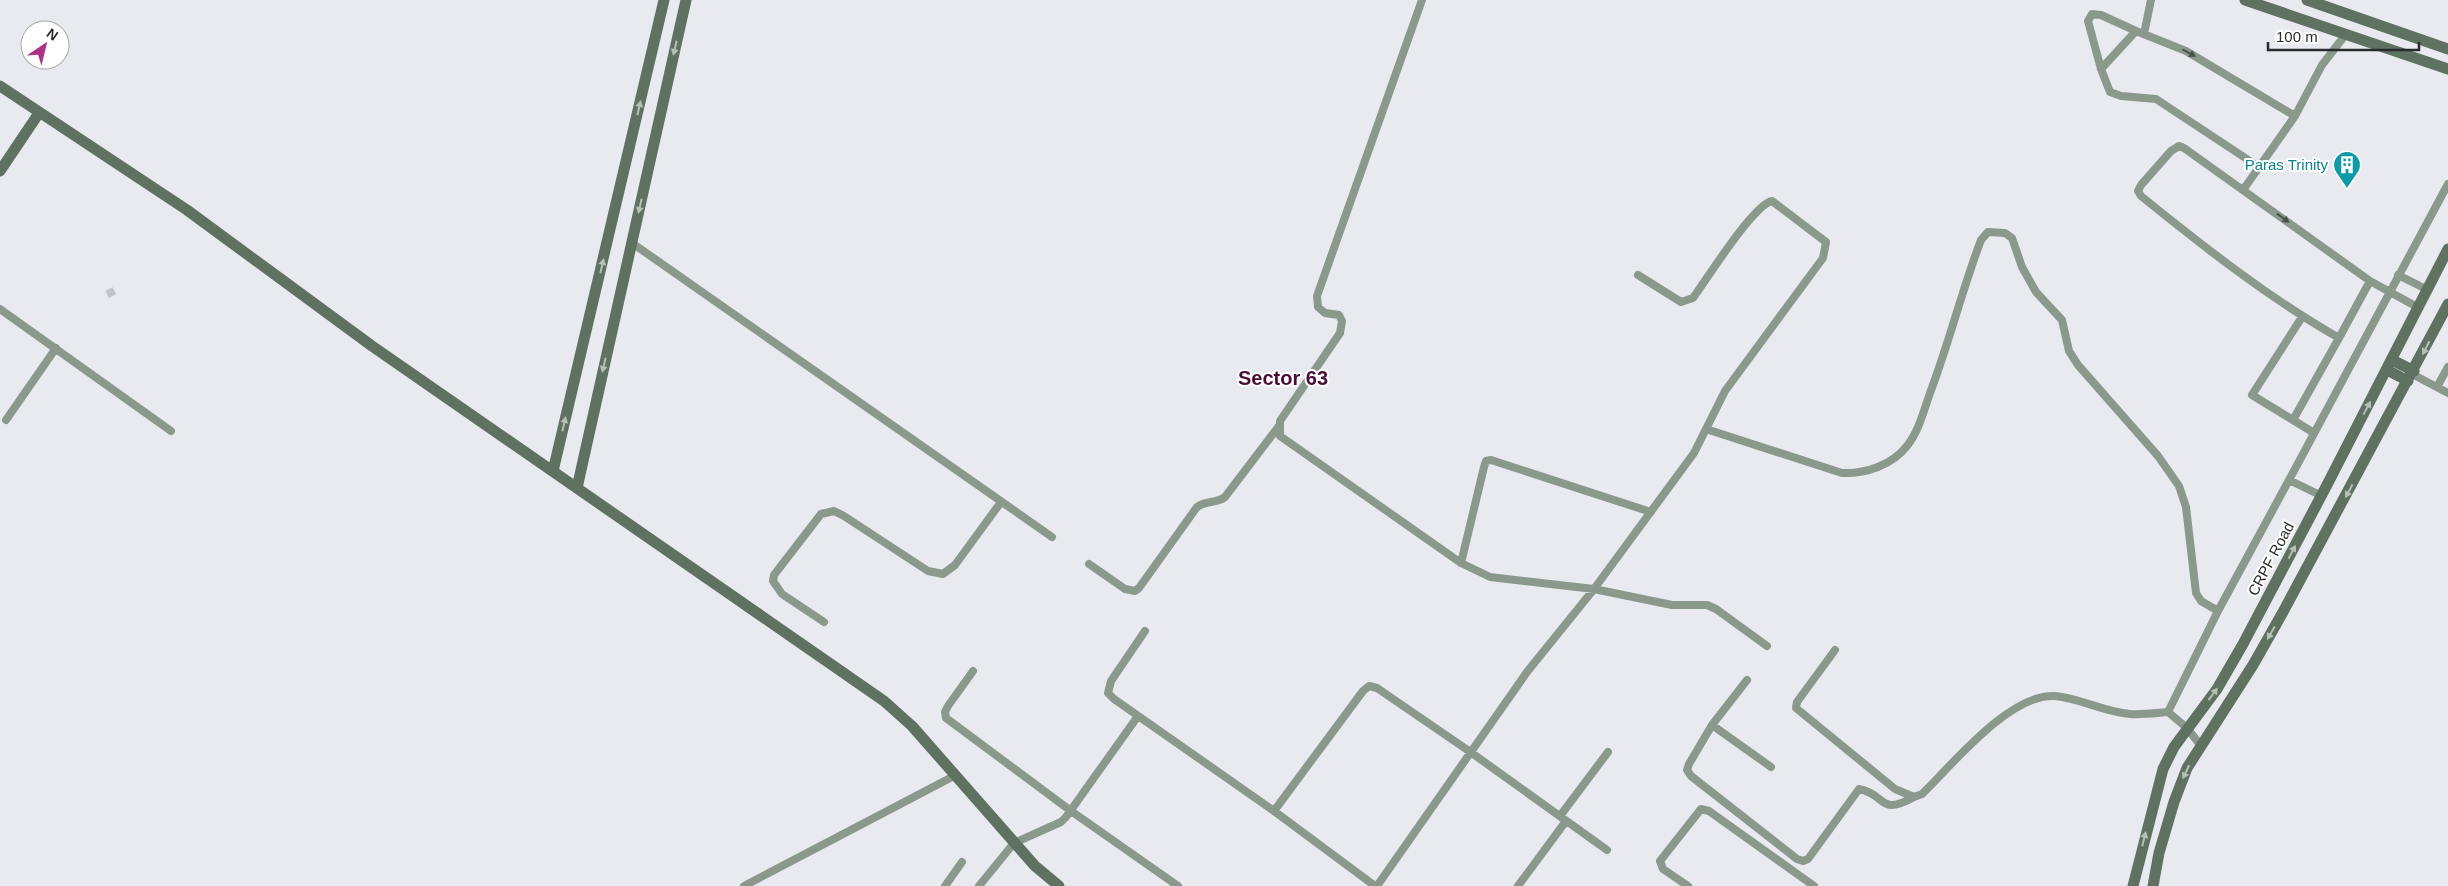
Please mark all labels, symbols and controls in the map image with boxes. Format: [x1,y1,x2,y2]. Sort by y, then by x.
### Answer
north arrow [20,20,70,70]
scale bar [2268,20,2419,52]
text: N [44,25,61,44]
text: 100 m [2276,28,2318,45]
one-way arrow [671,40,679,55]
one-way arrow [2182,49,2197,57]
one-way arrow [635,100,643,115]
building icon: Paras Trinity [2332,150,2362,189]
place label: Paras Trinity [2245,156,2328,173]
one-way arrow [636,199,644,214]
one-way arrow [2276,213,2290,223]
one-way arrow [598,258,606,273]
one-way arrow [2422,340,2430,355]
one-way arrow [600,357,608,372]
district label: Sector 63 [1238,367,1328,389]
one-way arrow [2363,401,2371,415]
one-way arrow [560,416,568,431]
one-way arrow [2345,484,2353,498]
street label: CRPF Road [2244,519,2297,598]
one-way arrow [2288,545,2296,559]
one-way arrow [2266,627,2275,640]
one-way arrow [2208,687,2218,701]
one-way arrow [2182,765,2190,779]
one-way arrow [2140,831,2148,846]

